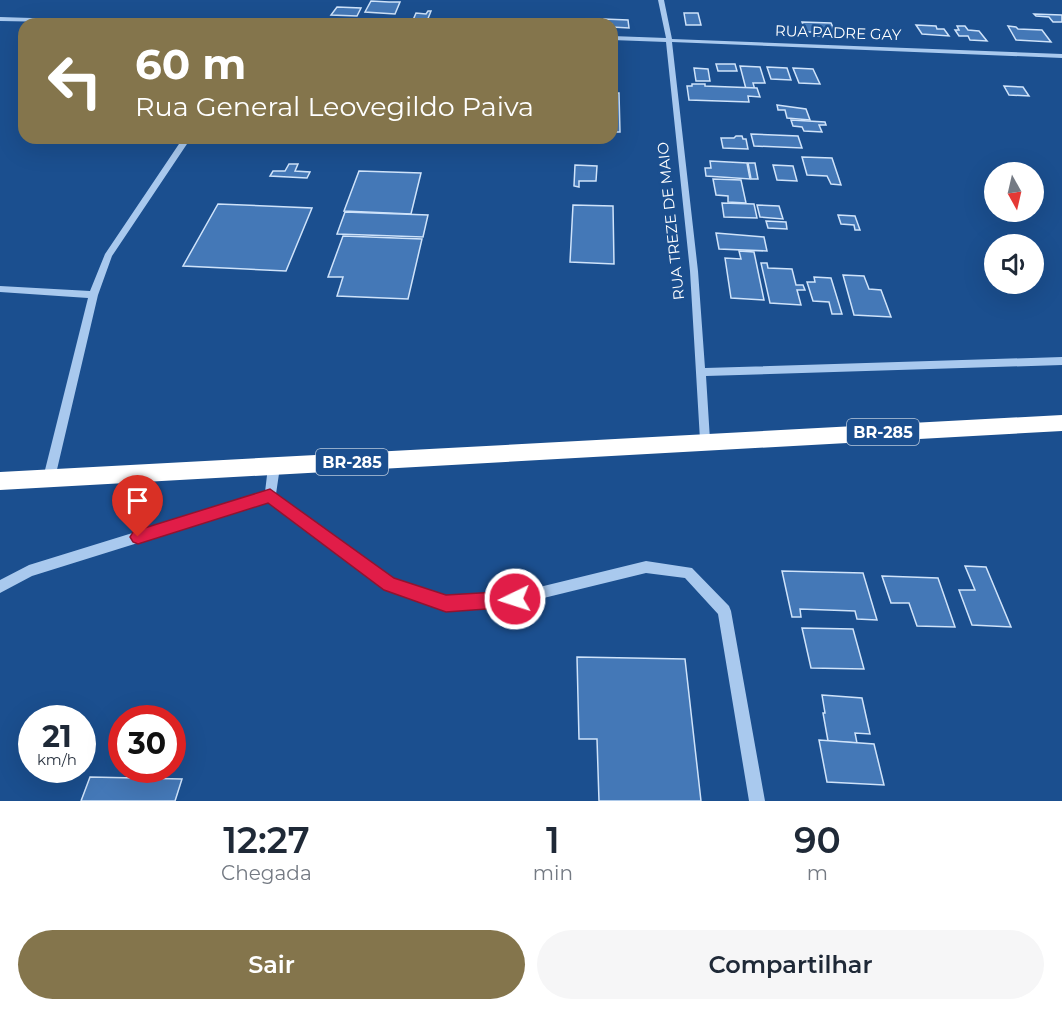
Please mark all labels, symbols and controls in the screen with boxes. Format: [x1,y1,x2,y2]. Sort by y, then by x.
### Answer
street label: RUA PADRE GAY [775,21,902,44]
text: 60 m [135,38,246,90]
icon: left [36,42,114,120]
text: Rua General Leovegildo Paiva [135,90,534,123]
street label: RUA TREZE DE MAIO [653,141,688,301]
north arrow [984,162,1044,222]
map controls [984,162,1044,294]
button: sound [984,234,1044,294]
road number: BR-285 [847,419,919,445]
road number: BR-285 [316,449,388,475]
pin [112,475,163,537]
icon: arrive [121,484,154,517]
position arrow [483,567,547,631]
speed limit sign: 30 [108,705,186,783]
text: 21 [42,718,72,755]
text: km/h [37,750,77,769]
text: 12:27 [223,818,310,862]
text: 1 [546,818,560,862]
text: 90 [794,818,841,862]
text: Chegada [221,861,312,885]
text: min [533,861,573,885]
text: m [807,861,828,885]
button: Sair [18,930,525,999]
button: Compartilhar [537,930,1044,999]

